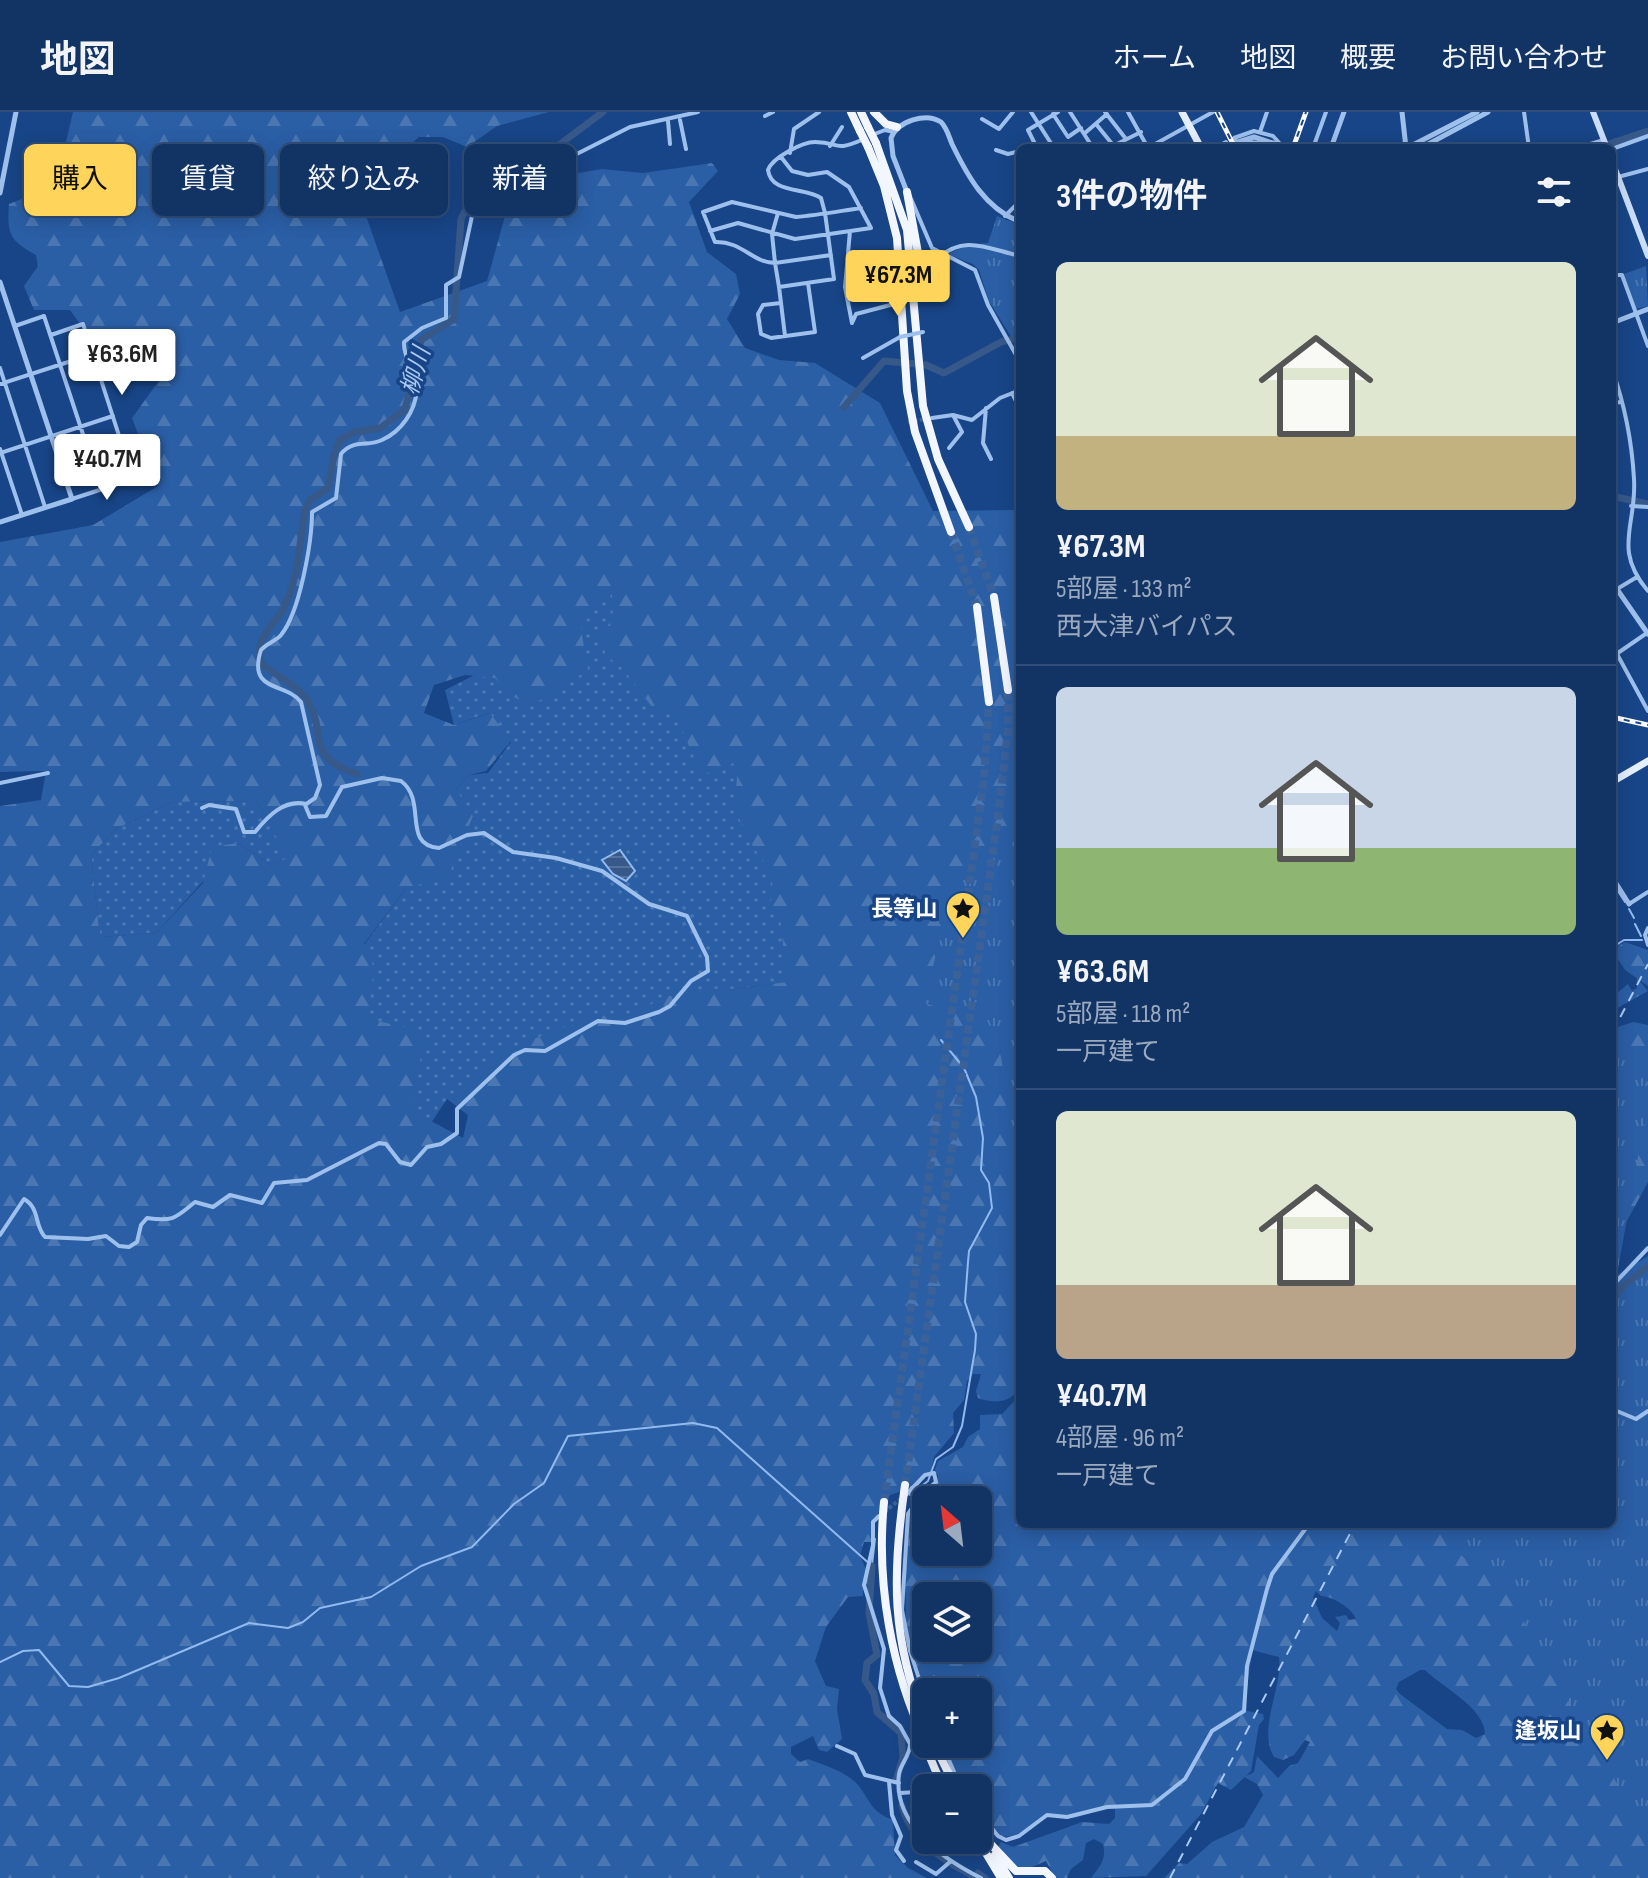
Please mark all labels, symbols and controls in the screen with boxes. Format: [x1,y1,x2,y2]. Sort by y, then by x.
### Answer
text: 地図 [40,38,116,83]
text: ホーム [1113,42,1196,75]
text: 地図 [1240,42,1296,75]
text: 概要 [1340,42,1396,75]
text: お問い合わせ [1440,42,1608,75]
chip: 購入 [24,144,136,216]
chip: 賃貸 [152,144,264,216]
chip: 絞り込み [280,144,448,216]
chip: 新着 [464,144,576,216]
icon: filters [1532,170,1576,214]
text: 3件の物件 [1056,176,1207,217]
pin: ¥67.3M [833,250,963,318]
text: ¥67.3M [864,260,932,291]
icon: home [1244,314,1388,458]
pin: ¥63.6M [57,329,187,397]
text: ¥63.6M [86,339,158,370]
water label: 柳川 [395,341,437,398]
pin: ¥40.7M [42,434,172,502]
text: ¥40.7M [72,444,142,475]
text: ¥67.3M [1056,526,1146,567]
text: 5部屋 · 133 m² [1056,574,1192,605]
text: 西大津バイパス [1056,612,1237,643]
icon: home [1244,739,1388,883]
place icon: 長等山 [944,890,982,940]
place label: 長等山 [871,896,937,923]
text: ¥63.6M [1056,951,1149,992]
text: 5部屋 · 118 m² [1056,999,1190,1030]
text: 一戸建て [1056,1037,1160,1068]
icon: home [1244,1163,1388,1307]
text: ¥40.7M [1056,1375,1147,1416]
text: 4部屋 · 96 m² [1056,1423,1184,1454]
text: 一戸建て [1056,1461,1160,1492]
north arrow [912,1486,992,1566]
map controls [912,1486,992,1854]
button: layers [912,1582,992,1662]
button: + [912,1678,992,1758]
place icon: 逢坂山 [1588,1712,1626,1762]
place label: 逢坂山 [1515,1718,1581,1745]
button: − [912,1774,992,1854]

